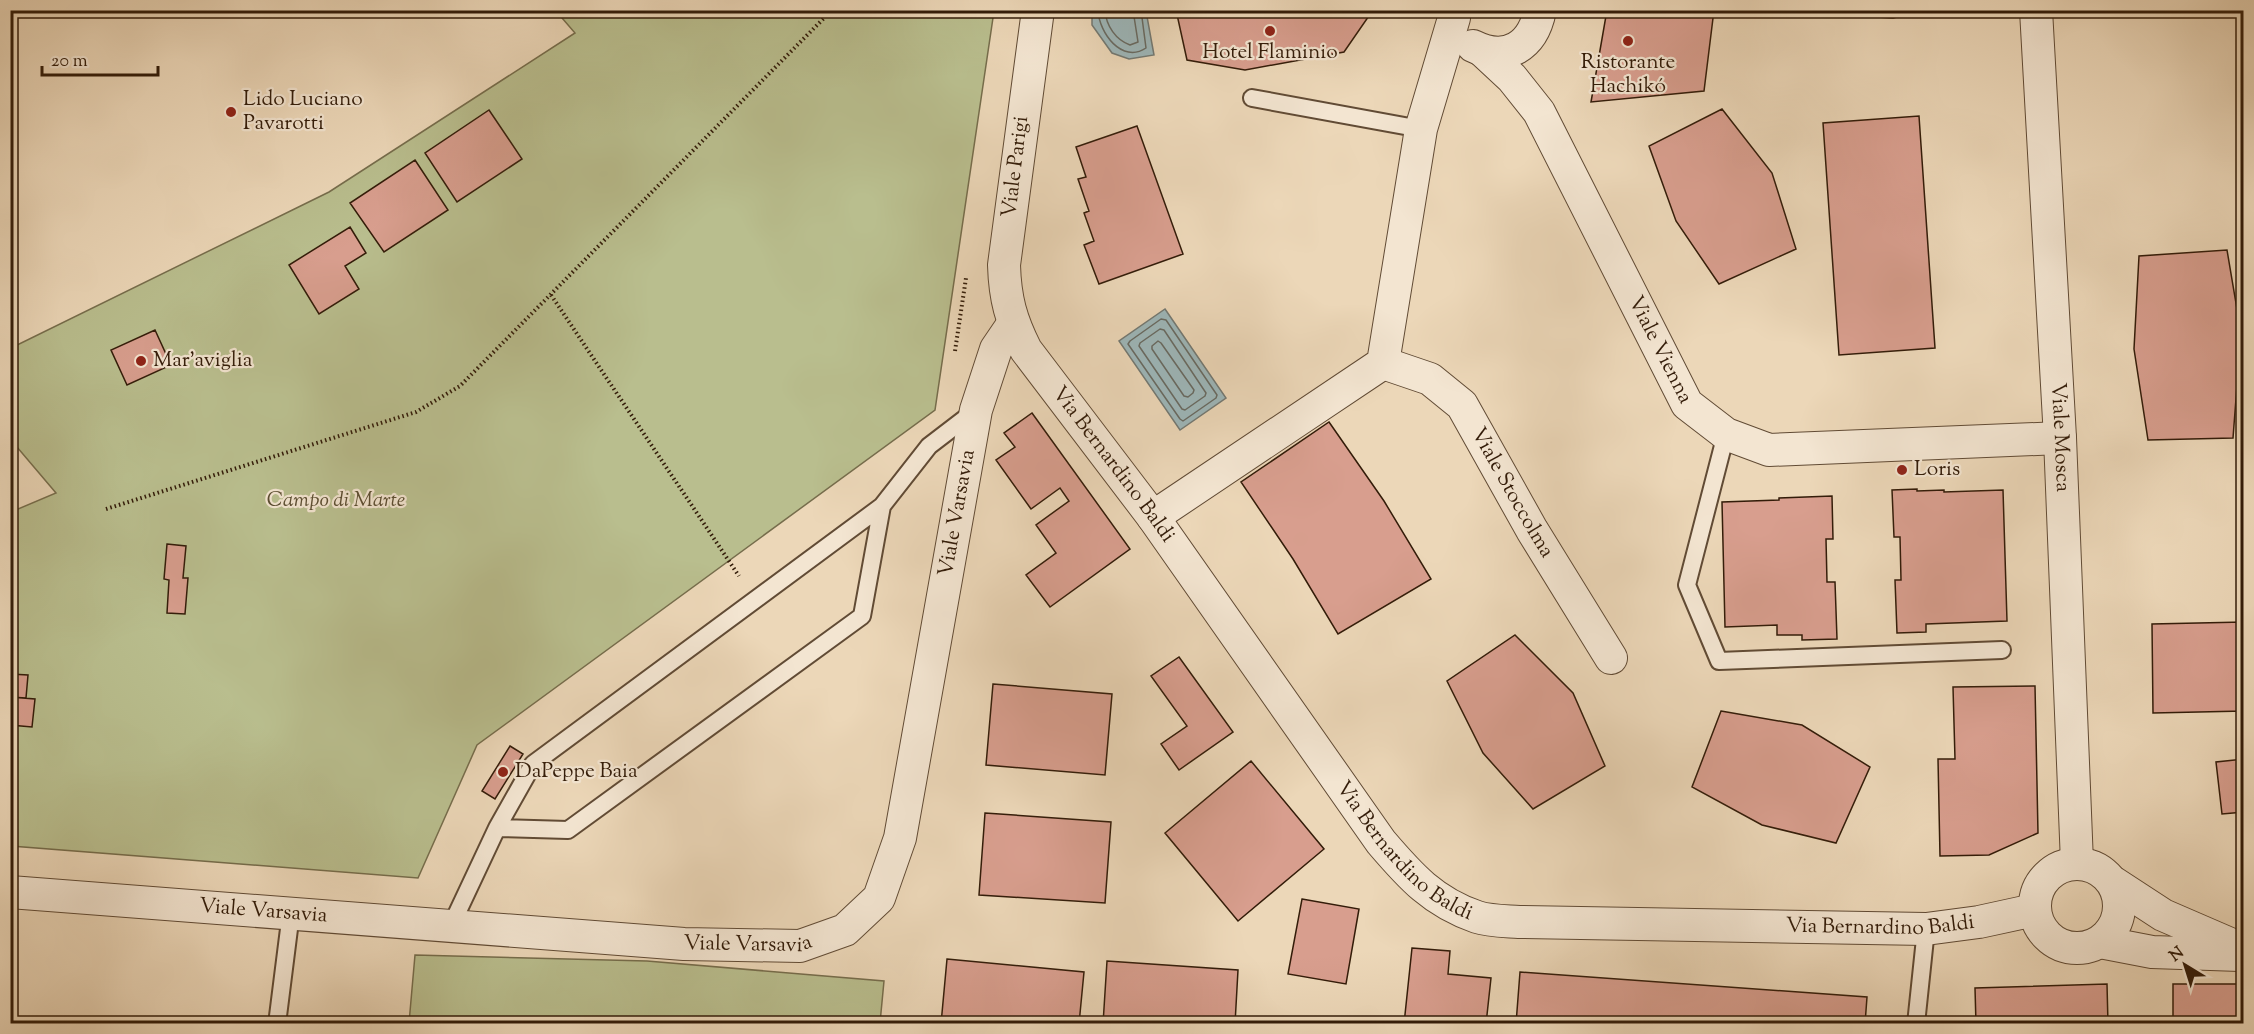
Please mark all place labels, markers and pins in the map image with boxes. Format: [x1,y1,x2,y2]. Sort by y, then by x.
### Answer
marker: Hotel Flaminio [1263,24,1277,38]
marker: Ristorante Hachikó [1621,34,1635,48]
place label: Hotel Flaminio [1202,38,1338,68]
place label: Ristorante Hachikó [1581,48,1675,102]
place label: Lido Luciano Pavarotti [243,85,363,139]
marker: Lido Luciano Pavarotti [224,105,238,119]
place label: Mar'aviglia [153,346,253,376]
marker: Mar'aviglia [134,354,148,368]
place label: Loris [1914,455,1960,485]
marker: Loris [1895,463,1909,477]
place label: DaPeppe Baia [515,757,638,787]
marker: DaPeppe Baia [496,765,510,779]

